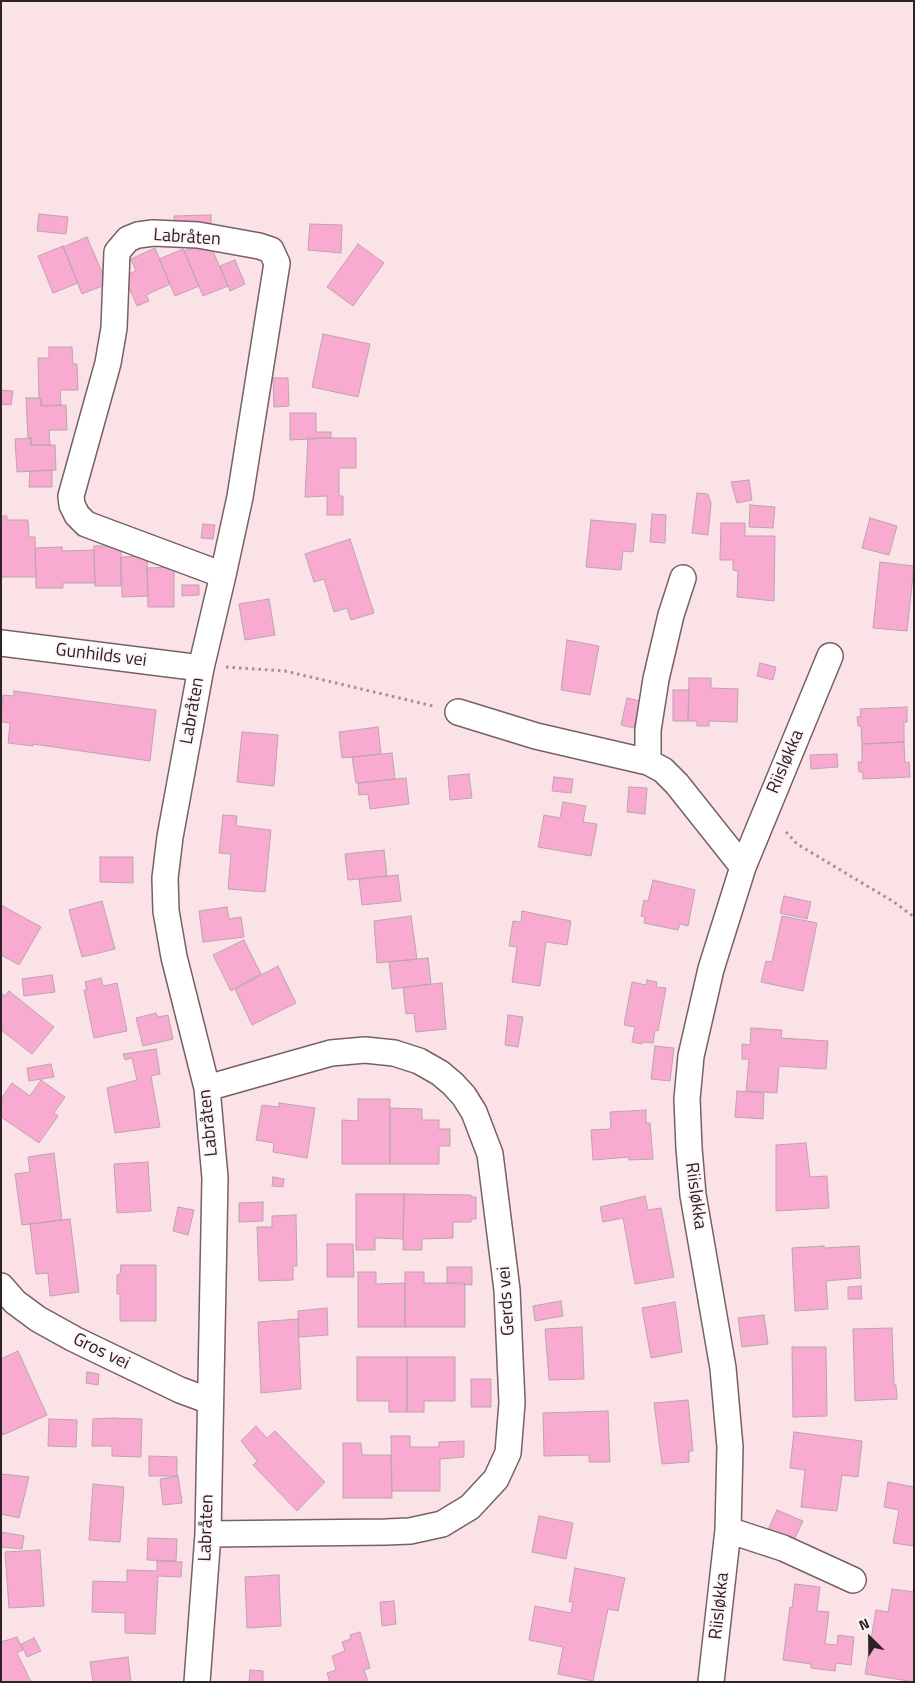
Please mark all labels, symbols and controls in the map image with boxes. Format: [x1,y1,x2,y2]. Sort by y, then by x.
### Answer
street label: Labråten [153,225,221,251]
street label: Gunhilds vei [54,640,148,672]
street label: Labråten [177,676,209,746]
street label: Riisløkka [763,727,809,797]
street label: Labråten [195,1088,223,1158]
street label: Riisløkka [680,1161,710,1231]
street label: Gerds vei [494,1266,520,1336]
street label: Gros vei [69,1329,133,1375]
street label: Labråten [195,1494,219,1562]
street label: Riisløkka [706,1571,734,1641]
text: N [855,1612,873,1635]
north arrow [845,1613,895,1663]

